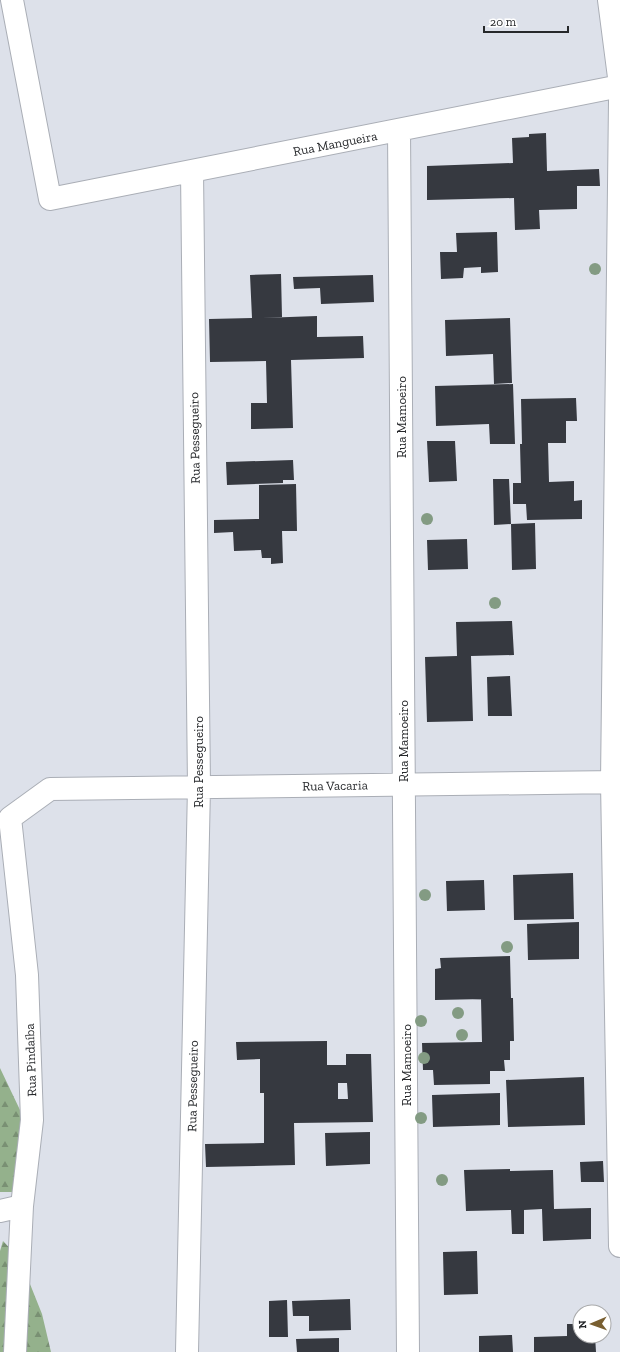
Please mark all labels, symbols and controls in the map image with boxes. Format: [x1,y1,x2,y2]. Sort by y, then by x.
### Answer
scale bar [484,8,568,34]
text: 20 m [490,15,517,29]
street label: Rua Mangueira [292,128,379,159]
street label: Rua Mamoeiro [394,376,409,458]
street label: Rua Pessegueiro [186,392,203,484]
street label: Rua Mamoeiro [396,700,411,782]
street label: Rua Pessegueiro [191,716,206,808]
street label: Rua Vacaria [302,777,369,794]
street label: Rua Pindaíba [22,1022,39,1097]
street label: Rua Mamoeiro [399,1024,414,1106]
street label: Rua Pessegueiro [184,1040,201,1132]
north arrow [572,1304,612,1344]
text: N [576,1319,589,1329]

